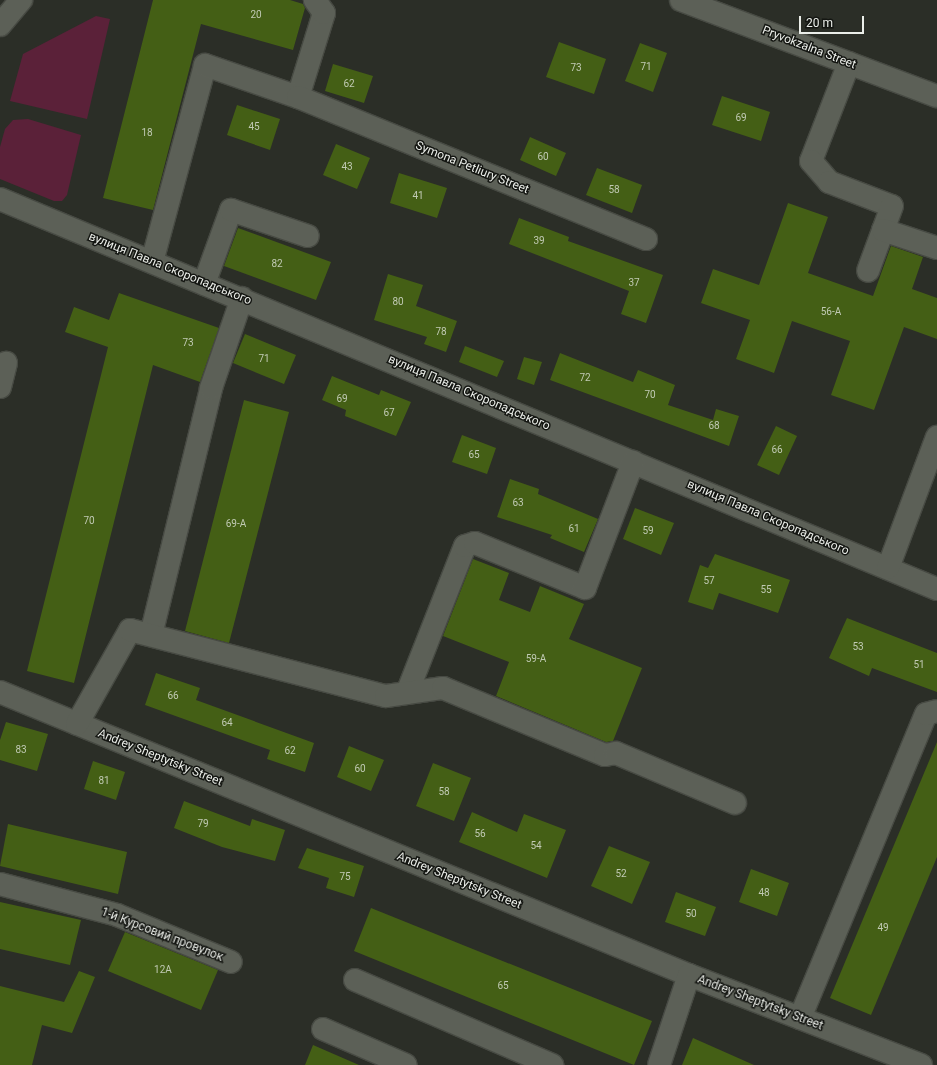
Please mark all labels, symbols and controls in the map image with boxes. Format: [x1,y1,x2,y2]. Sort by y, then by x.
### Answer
scale bar [801,8,866,34]
house number: 20 [250,9,262,21]
text: 20 m [806,16,833,30]
street label: Pryvokzalna Street [760,23,858,73]
house number: 71 [640,61,652,73]
house number: 73 [570,62,582,74]
house number: 62 [343,78,355,90]
house number: 69 [735,112,747,124]
house number: 45 [248,121,260,133]
house number: 18 [141,127,153,139]
street label: Symona Petliury Street [413,139,531,197]
house number: 60 [537,151,549,163]
house number: 43 [341,161,353,173]
house number: 58 [608,184,620,196]
house number: 41 [412,190,424,202]
street label: вулиця Павла Скоропадського [86,230,254,308]
house number: 39 [533,235,545,247]
house number: 82 [271,258,283,270]
house number: 37 [628,277,640,289]
house number: 80 [392,296,404,308]
house number: 56-А [821,306,841,318]
house number: 78 [435,326,447,338]
house number: 73 [182,337,194,349]
street label: вулиця Павла Скоропадського [386,352,552,434]
house number: 71 [258,353,270,365]
house number: 72 [579,372,591,384]
house number: 70 [644,389,656,401]
house number: 69 [336,393,348,405]
house number: 67 [383,407,395,419]
house number: 68 [708,420,720,432]
house number: 66 [771,444,783,456]
house number: 65 [468,449,480,461]
street label: вулиця Павла Скоропадського [685,477,851,559]
house number: 63 [512,497,524,509]
house number: 70 [83,515,95,527]
house number: 69-А [226,518,246,530]
house number: 61 [568,523,580,535]
house number: 59 [642,525,654,537]
house number: 57 [703,575,715,587]
house number: 55 [760,584,772,596]
house number: 53 [852,641,864,653]
house number: 59-А [526,653,546,665]
house number: 51 [913,659,925,671]
house number: 66 [167,690,179,702]
house number: 64 [221,717,233,729]
street label: Andrey Sheptytsky Street [96,726,224,790]
house number: 83 [15,744,27,756]
house number: 62 [284,745,296,757]
house number: 60 [354,763,366,775]
house number: 81 [98,775,110,787]
house number: 58 [438,786,450,798]
house number: 79 [197,818,209,830]
house number: 56 [474,828,486,840]
house number: 54 [530,840,542,852]
street label: Andrey Sheptytsky Street [395,849,523,913]
house number: 52 [615,868,627,880]
house number: 75 [339,871,351,883]
house number: 48 [758,887,770,899]
street label: 1-й Курсовий провулок [99,905,225,965]
house number: 50 [685,908,697,920]
house number: 49 [877,922,889,934]
house number: 12А [154,964,172,976]
street label: Andrey Sheptytsky Street [695,972,825,1034]
house number: 65 [497,980,509,992]

